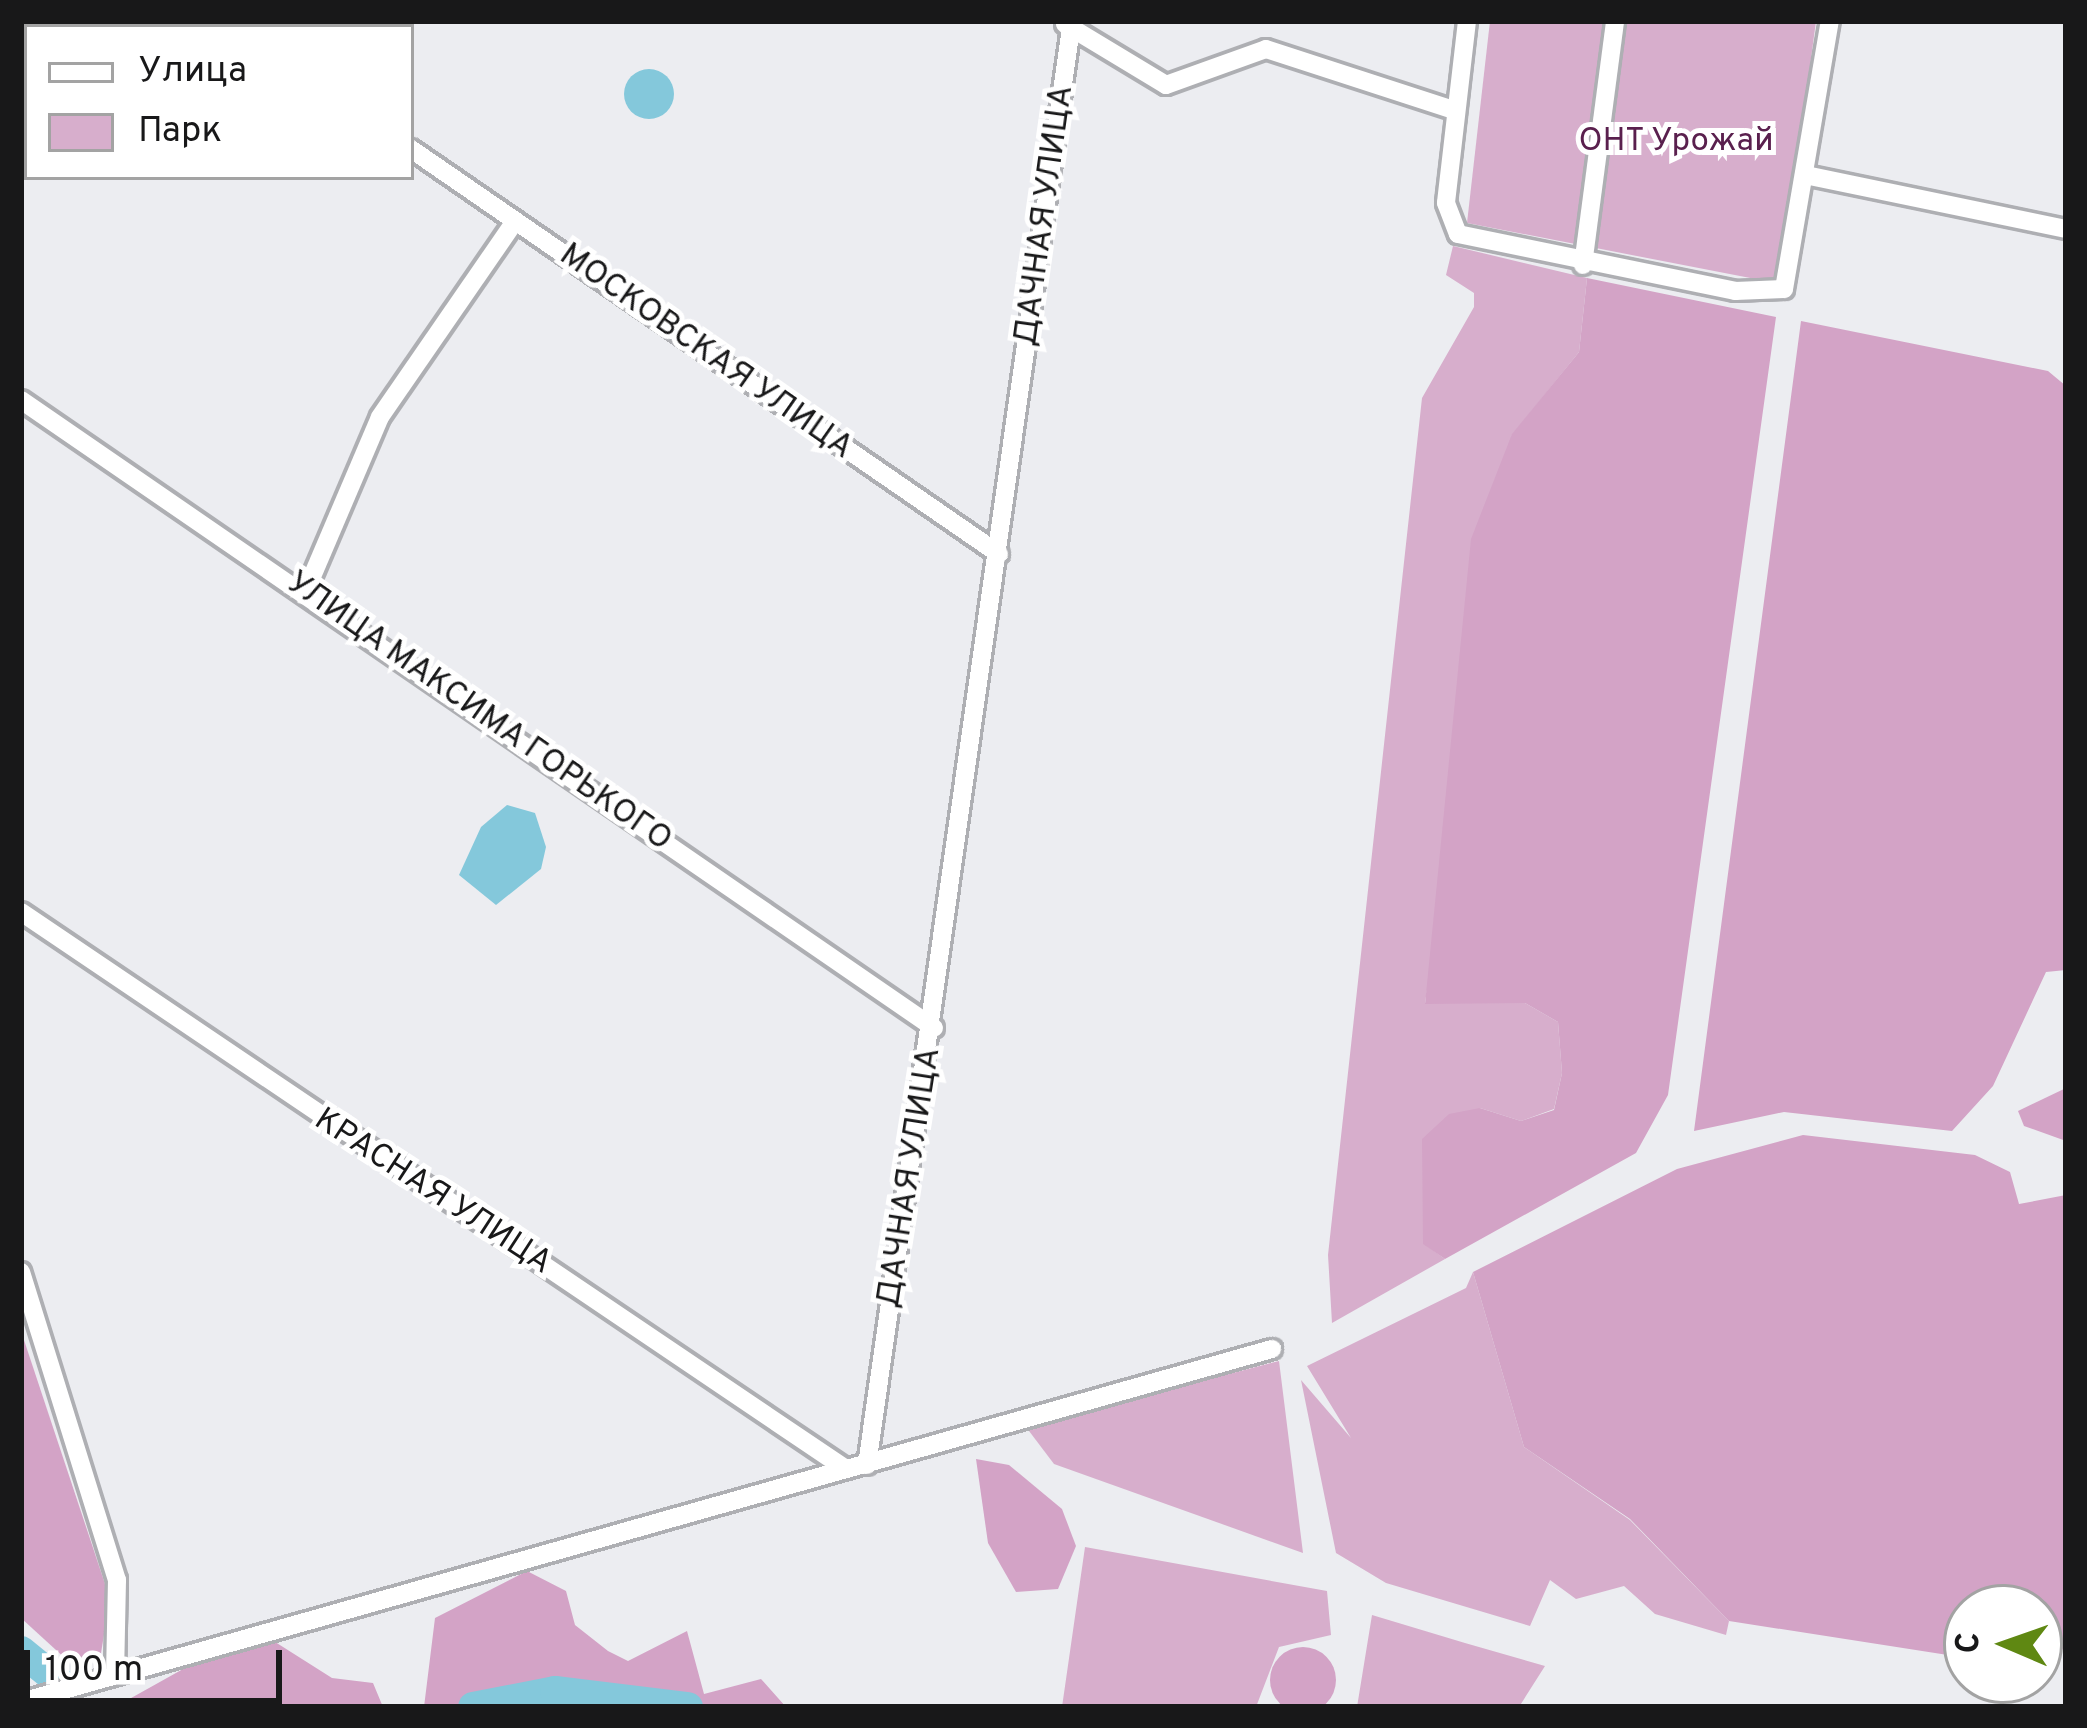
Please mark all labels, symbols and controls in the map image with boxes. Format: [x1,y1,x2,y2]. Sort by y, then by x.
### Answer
legend [24,24,414,180]
text: Улица [138,49,247,95]
street label: ДАЧНАЯ УЛИЦА [1008,83,1084,349]
text: Парк [138,109,222,155]
park label: ОНТ Урожай [1578,123,1774,163]
street label: МОСКОВСКАЯ УЛИЦА [551,237,859,469]
street label: УЛИЦА МАКСИМА ГОРЬКОГО [277,564,679,862]
street label: ДАЧНАЯ УЛИЦА [871,1045,951,1311]
street label: КРАСНАЯ УЛИЦА [306,1101,558,1285]
north arrow [1943,1584,2063,1704]
scale bar [30,1626,288,1700]
text: С [1949,1632,1991,1654]
text: 100 m [45,1648,143,1694]

